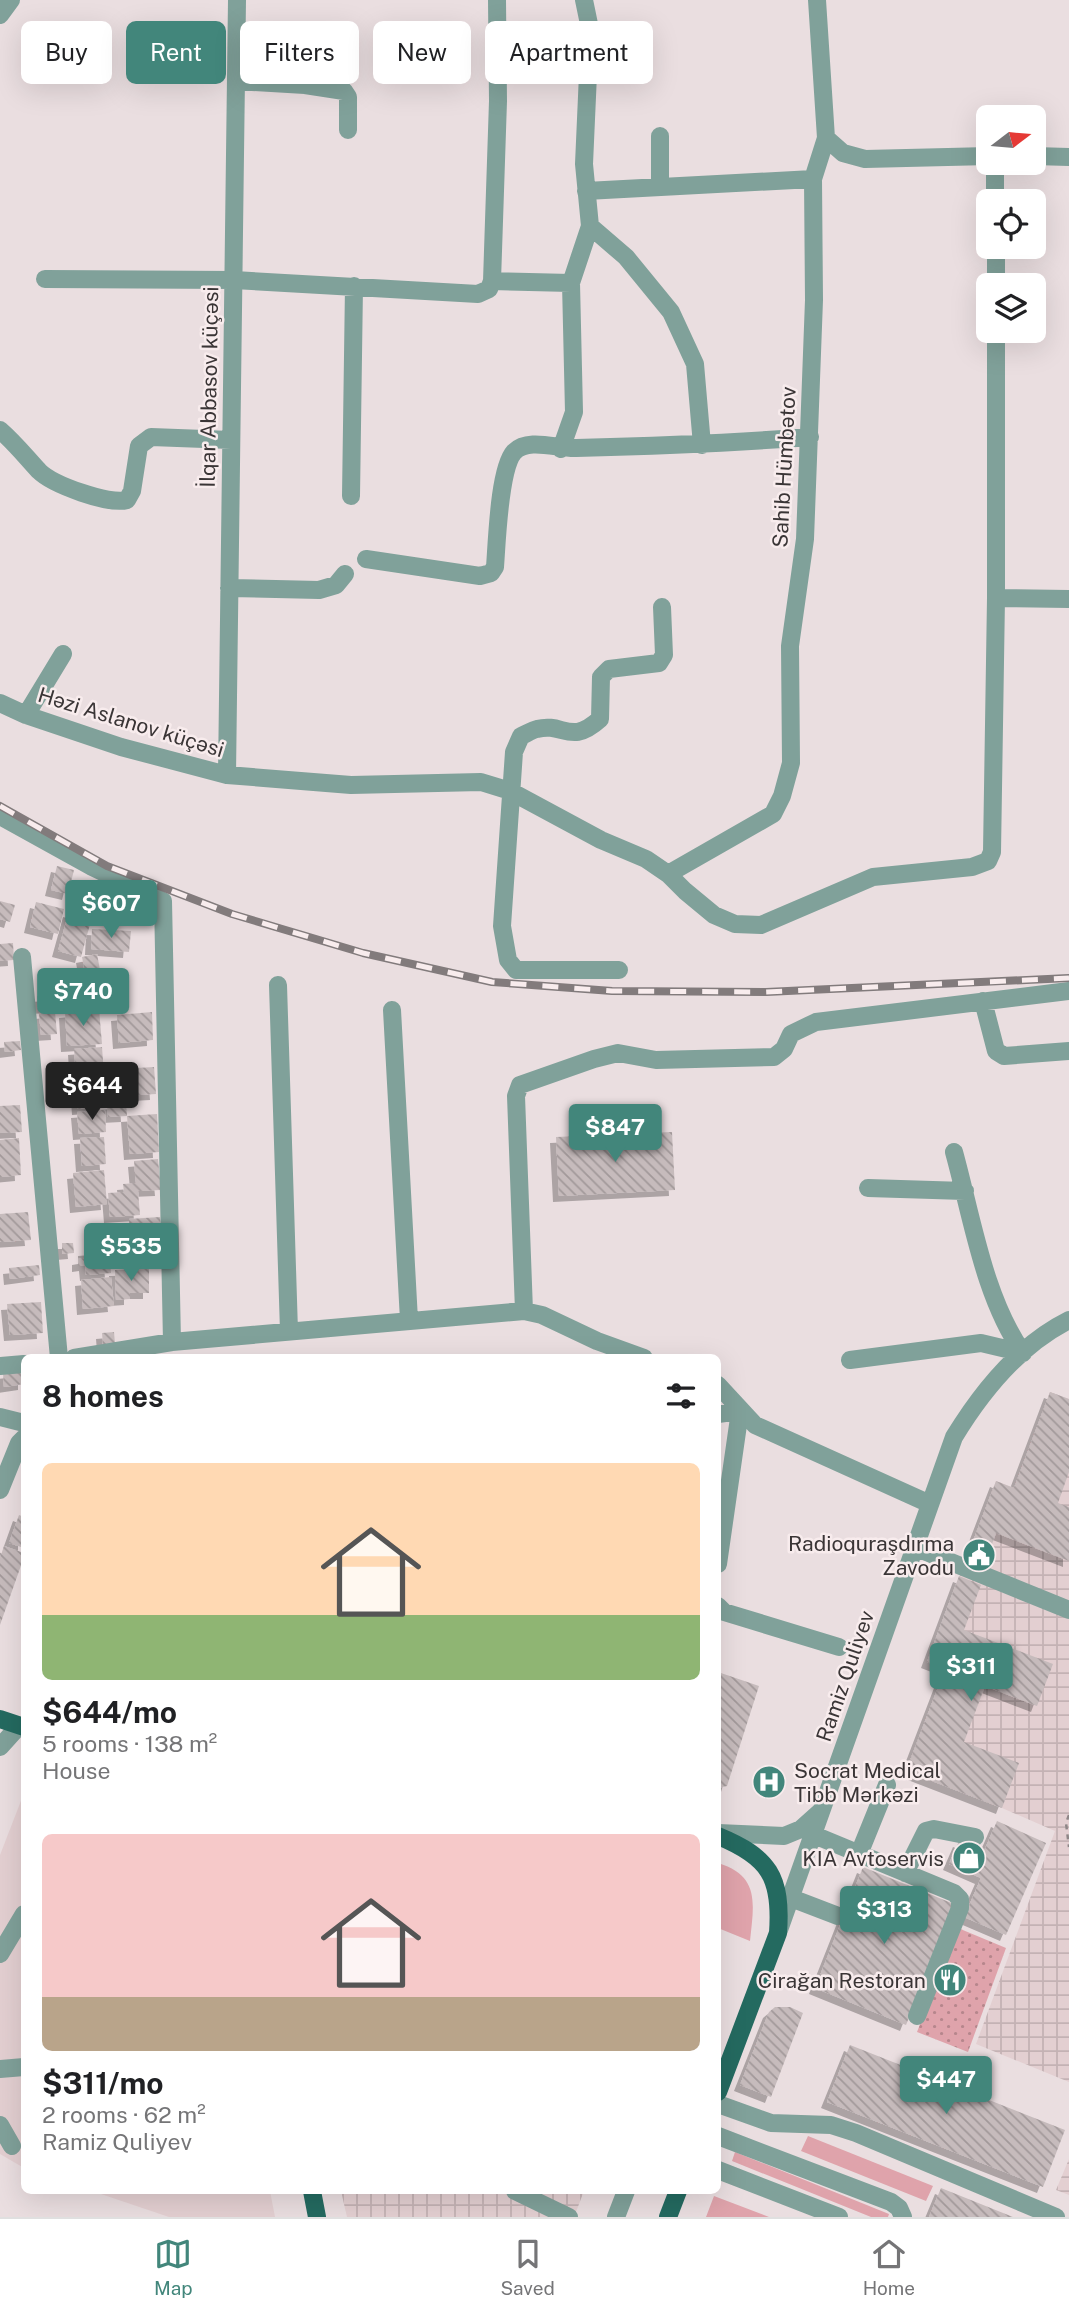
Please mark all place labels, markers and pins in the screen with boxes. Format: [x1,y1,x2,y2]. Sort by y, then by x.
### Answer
pin: $607 [70,880,152,940]
pin: $740 [42,968,124,1028]
pin: $644 [51,1062,133,1122]
pin: $847 [574,1104,656,1164]
pin: $535 [90,1224,172,1283]
place label: Radioquraşdırma Zavodu [788,1531,954,1580]
public building icon: Radioquraşdırma Zavodu [960,1536,998,1574]
pin: $311 [930,1644,1012,1703]
place label: Socrat Medical Tibb Mərkəzi [794,1758,941,1807]
hospital icon: Socrat Medical Tibb Mərkəzi [750,1763,788,1801]
shop icon: KIA Avtoservis [950,1839,988,1877]
place label: KIA Avtoservis [802,1846,944,1871]
pin: $313 [843,1886,925,1946]
restaurant icon: Cirağan Restoran [931,1961,969,1999]
place label: Cirağan Restoran [758,1968,926,1993]
pin: $447 [905,2056,987,2116]

